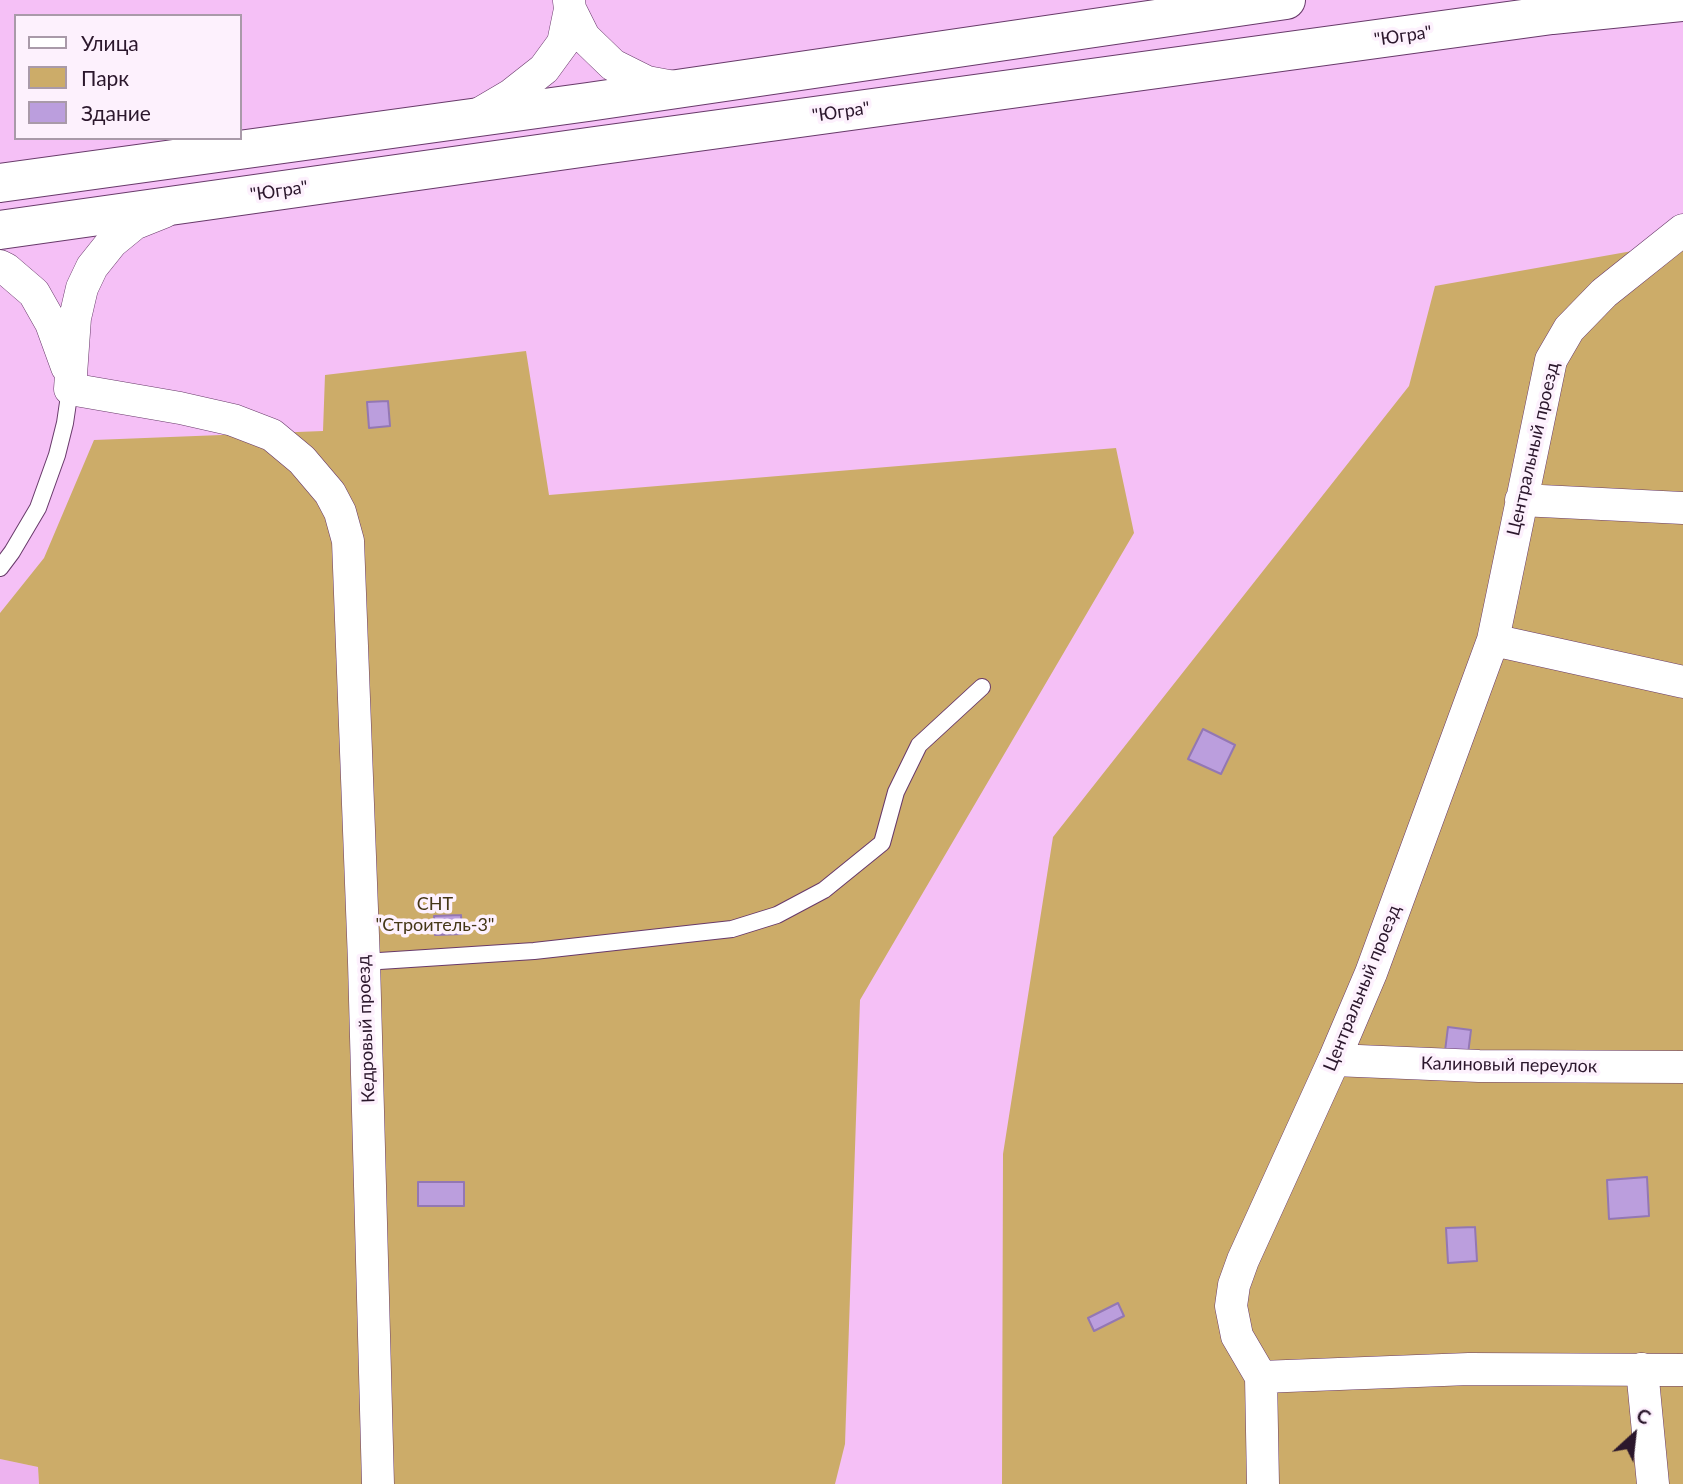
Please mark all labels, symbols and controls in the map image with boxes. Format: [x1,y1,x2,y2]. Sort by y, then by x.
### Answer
legend [14,14,242,140]
street label: "Югра" [1373,21,1433,51]
text: Улица [81,30,139,55]
text: Парк [81,65,129,90]
street label: "Югра" [811,97,871,127]
text: Здание [81,100,151,125]
street label: "Югра" [249,176,309,206]
street label: Центральный проезд [1503,360,1563,538]
park label: СНТ "Строитель-3" [375,893,495,936]
street label: Центральный проезд [1319,902,1405,1074]
street label: Кедровый проезд [353,955,379,1103]
street label: Калиновый переулок [1421,1053,1597,1077]
north arrow [1599,1400,1669,1470]
text: С [1633,1403,1655,1429]

